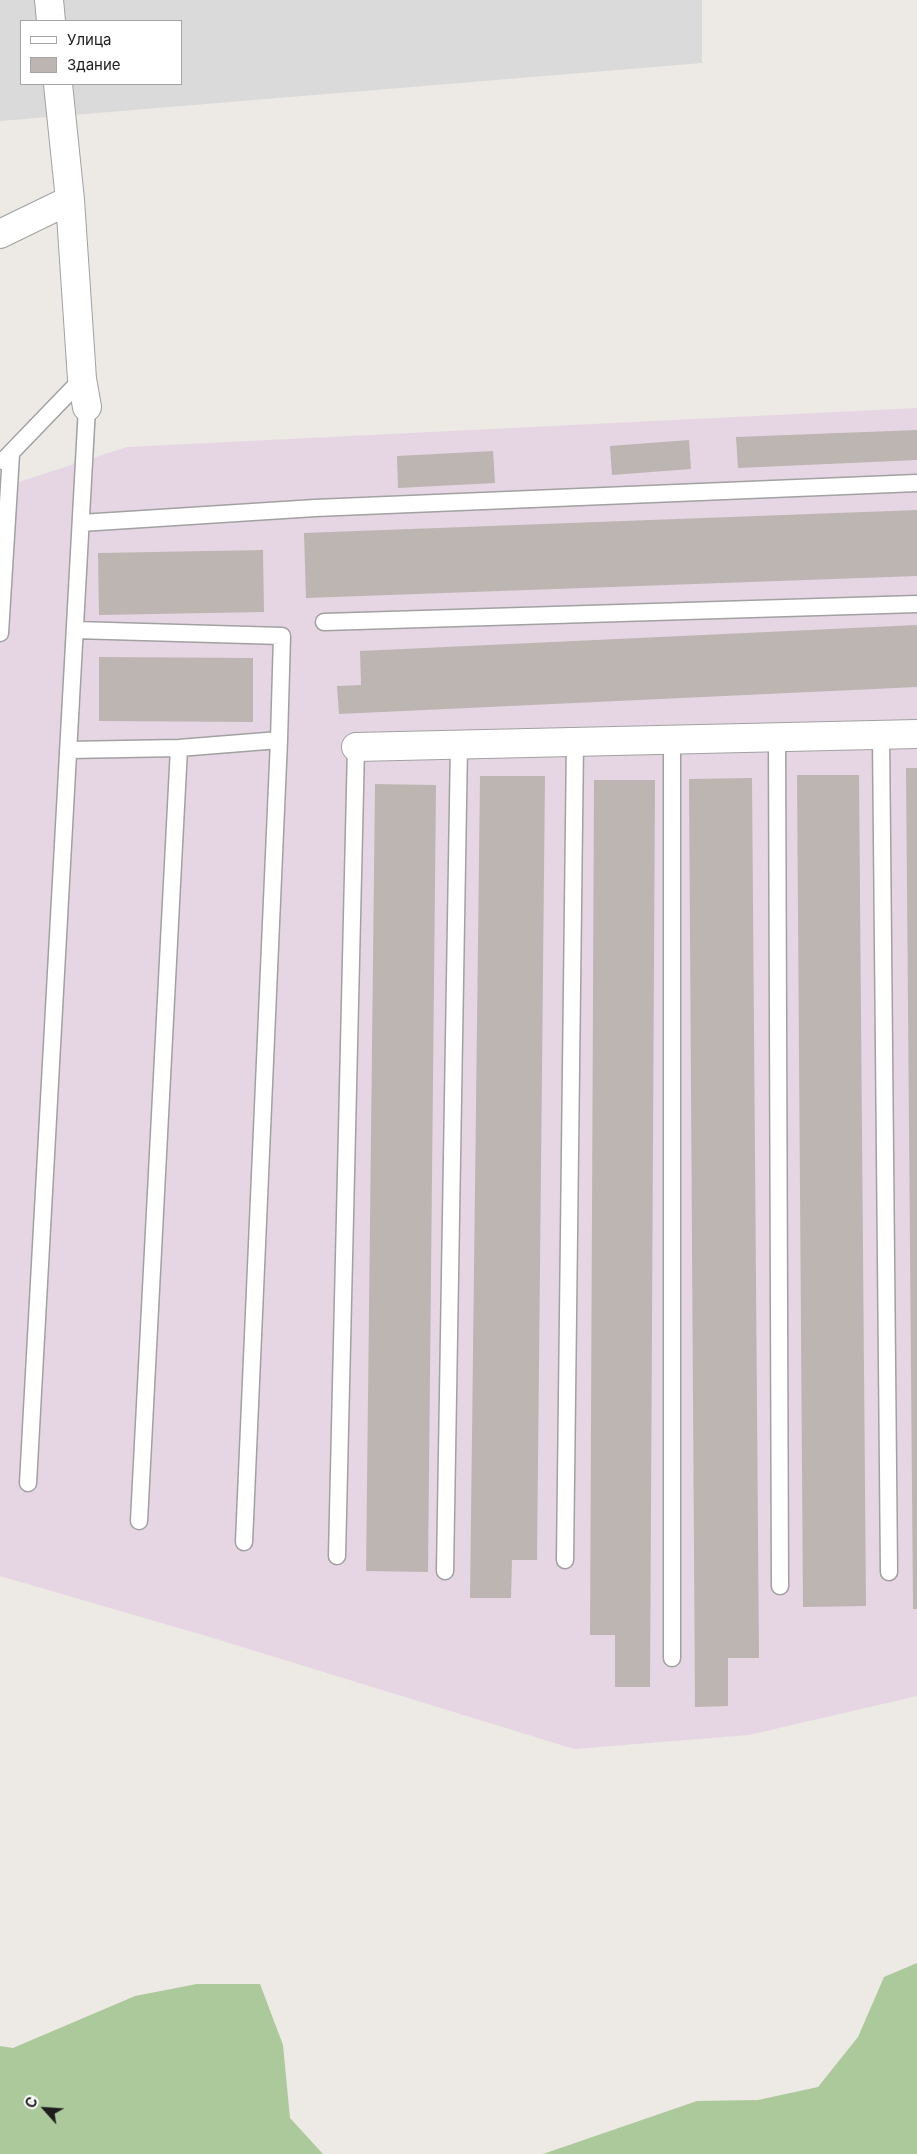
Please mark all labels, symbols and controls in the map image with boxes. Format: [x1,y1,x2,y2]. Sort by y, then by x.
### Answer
legend [20,20,182,85]
text: Улица [67,30,111,49]
text: Здание [67,55,121,74]
north arrow [20,2084,70,2134]
text: С [21,2094,41,2111]

